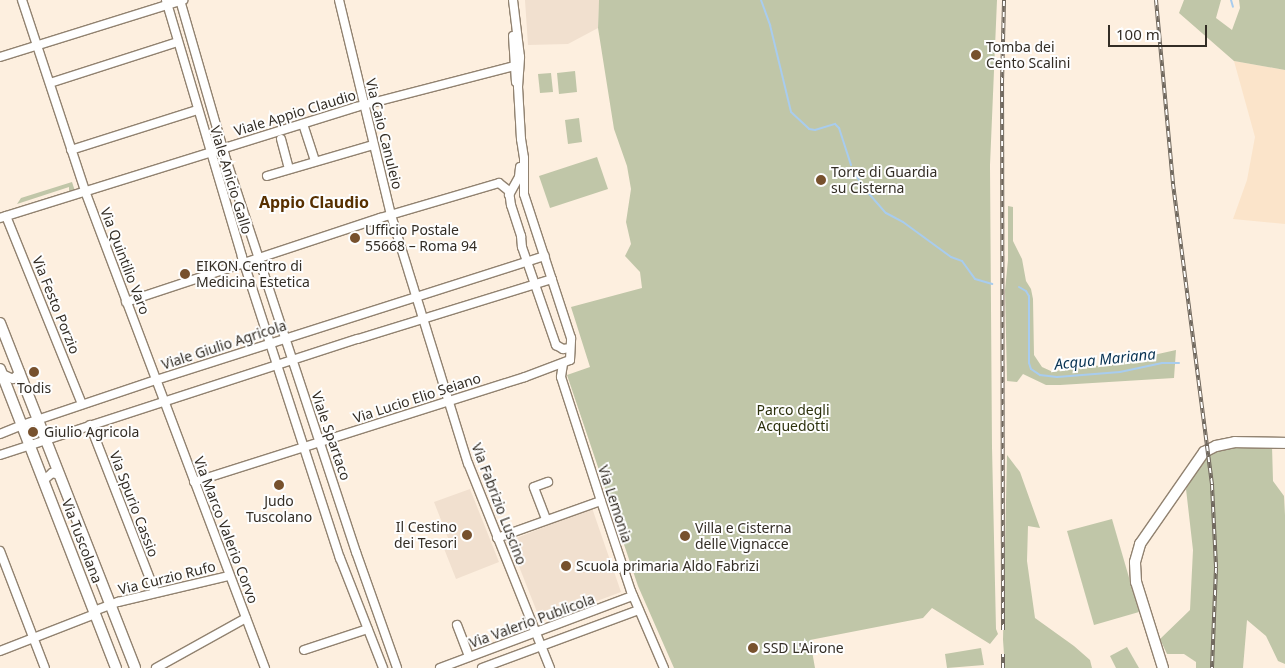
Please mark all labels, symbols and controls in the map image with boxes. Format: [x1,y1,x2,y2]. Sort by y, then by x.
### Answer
scale bar [1110,15,1209,47]
text: 100 m [1116,24,1160,44]
place label: Tomba dei Cento Scalini [986,39,1070,72]
marker: Tomba dei Cento Scalini [970,49,982,61]
street label: Via Caio Canuleio [362,77,406,191]
street label: Viale Appio Claudio [232,86,358,140]
street label: Viale Anicio Gallo [207,124,255,236]
place label: Torre di Guardia su Cisterna [831,164,937,196]
marker: Torre di Guardia su Cisterna [815,174,827,186]
district label: Appio Claudio [259,192,369,212]
street label: Via Quintilio Varo [97,205,153,317]
place label: Ufficio Postale 55668 – Roma 94 [365,222,477,254]
marker: Ufficio Postale 55668 – Roma 94 [349,232,361,244]
street label: Via Festo Porzio [29,254,83,356]
place label: EIKON Centro di Medicina Estetica [196,258,310,290]
marker: EIKON Centro di Medicina Estetica [178,267,192,281]
street label: Viale Giulio Agricola [159,317,289,373]
water label: Acqua Mariana [1053,345,1157,373]
marker: Todis [28,366,40,378]
street label: Via Lucio Elio Seiano [351,369,483,427]
place label: Todis [17,380,51,396]
street label: Viale Spartaco [308,389,354,483]
park label: Parco degli Acquedotti [757,402,829,434]
place label: Giulio Agricola [44,424,139,440]
marker: Giulio Agricola [26,425,40,439]
street label: Via Fabrizio Luscino [468,441,530,567]
street label: Via Spurio Cassio [106,449,162,559]
street label: Via Marco Valerio Corvo [190,454,262,606]
street label: Via Lemonia [595,463,635,545]
marker: Judo Tuscolano [273,479,285,491]
place label: Judo Tuscolano [246,493,312,526]
street label: Via Tuscolana [58,496,106,586]
place label: Il Cestino dei Tesori [394,519,457,552]
place label: Villa e Cisterna delle Vignacce [695,520,792,552]
marker: Il Cestino dei Tesori [461,529,473,541]
marker: Villa e Cisterna delle Vignacce [679,530,691,542]
street label: Via Curzio Rufo [117,558,217,598]
place label: Scuola primaria Aldo Fabrizi [576,558,759,574]
marker: Scuola primaria Aldo Fabrizi [560,560,572,572]
street label: Via Valerio Publicola [467,591,597,651]
place label: SSD L'Airone [763,640,844,656]
marker: SSD L'Airone [747,642,759,654]

